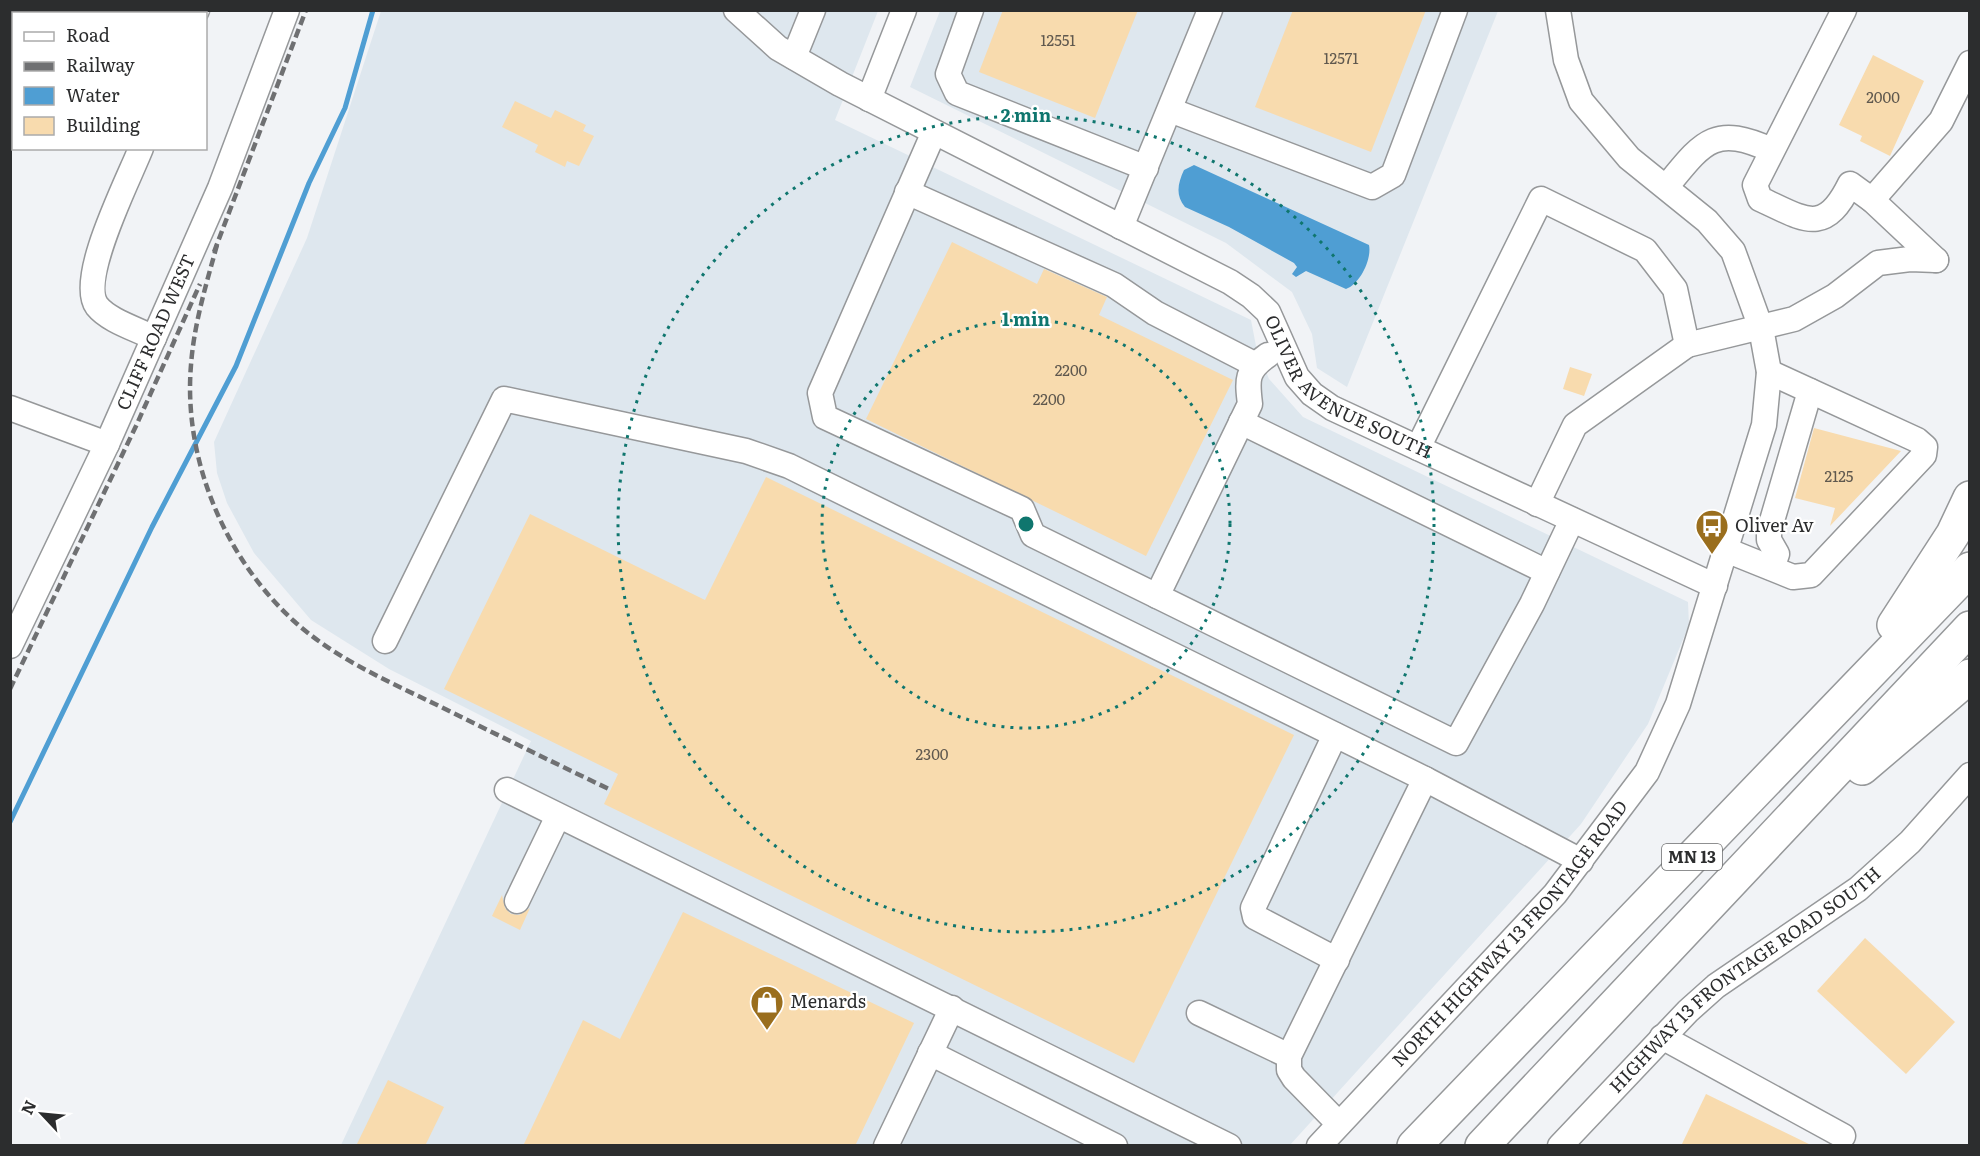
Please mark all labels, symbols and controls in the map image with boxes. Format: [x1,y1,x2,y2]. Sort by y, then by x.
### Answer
legend [12,12,207,150]
text: Road [66,21,110,48]
house number: 12551 [1040,28,1076,51]
house number: 12571 [1324,46,1358,69]
text: Railway [66,51,135,78]
text: Water [66,81,120,108]
house number: 2000 [1866,85,1900,108]
text: 2 min [1001,101,1052,128]
text: Building [66,111,141,138]
street label: CLIFF ROAD WEST [109,250,201,414]
text: 1 min [1002,305,1051,332]
street label: OLIVER AVENUE SOUTH [1259,310,1437,465]
house number: 2200 [1055,358,1088,381]
house number: 2200 [1033,387,1066,410]
house number: 2125 [1825,464,1854,487]
bus stop icon: Oliver Av [1694,508,1730,555]
place label: Oliver Av [1735,511,1814,538]
centre of rings [1016,514,1036,534]
house number: 2300 [915,742,949,765]
street label: NORTH HIGHWAY 13 FRONTAGE ROAD [1385,794,1633,1072]
road number: MN 13 [1662,844,1722,870]
street label: HIGHWAY 13 FRONTAGE ROAD SOUTH [1602,860,1886,1098]
shop icon: Menards [749,984,785,1031]
place label: Menards [790,987,866,1014]
north arrow [12,1084,72,1144]
text: N [14,1096,41,1118]

